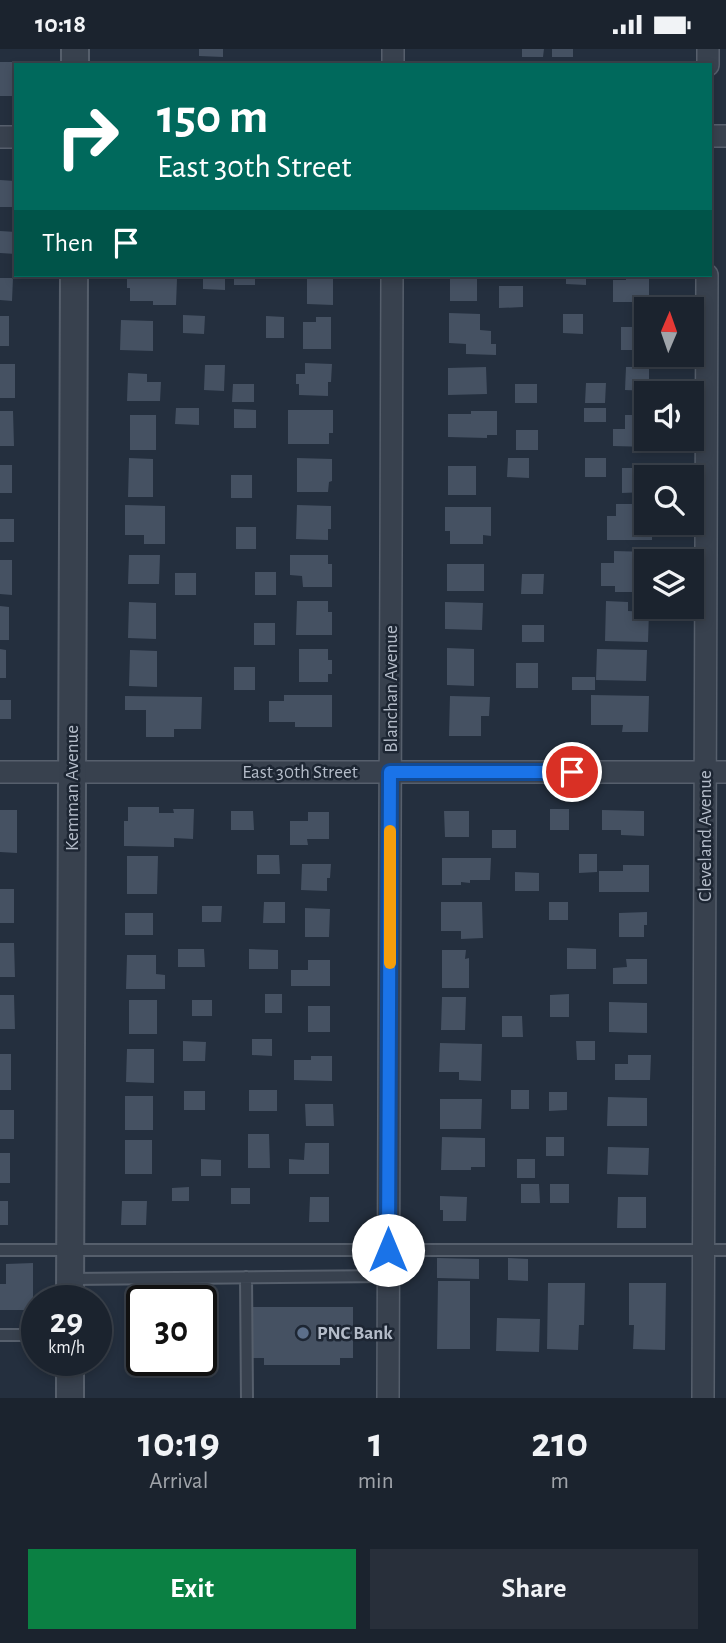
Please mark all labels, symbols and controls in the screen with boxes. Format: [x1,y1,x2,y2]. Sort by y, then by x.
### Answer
text: 10:18 [35,11,86,37]
icon: right [42,91,133,182]
text: 150 m [157,93,268,142]
text: East 30th Street [157,151,351,183]
icon: arrive [107,224,145,262]
text: Then [42,230,93,256]
north arrow [634,297,704,367]
map controls [634,297,704,619]
button: sound [634,381,704,451]
button: search [634,465,704,535]
button: layers [634,549,704,619]
street label: Blanchan Avenue [382,625,401,753]
street label: Kemman Avenue [63,725,82,851]
pin [542,742,602,802]
icon: arrive [553,753,591,791]
street label: East 30th Street [242,763,358,782]
street label: Cleveland Avenue [696,770,715,902]
position arrow [351,1213,425,1287]
speed limit sign: 30 [126,1285,217,1376]
text: 29 [50,1304,83,1339]
place label: PNC Bank [317,1324,393,1343]
marker: PNC Bank [295,1325,311,1341]
text: km/h [48,1339,85,1357]
text: 10:19 [138,1422,220,1464]
text: 1 [368,1422,383,1464]
text: 210 [531,1422,588,1464]
text: Arrival [149,1470,208,1493]
text: min [358,1470,394,1493]
text: m [551,1470,569,1493]
button: Exit [28,1549,356,1629]
button: Share [370,1549,698,1629]

